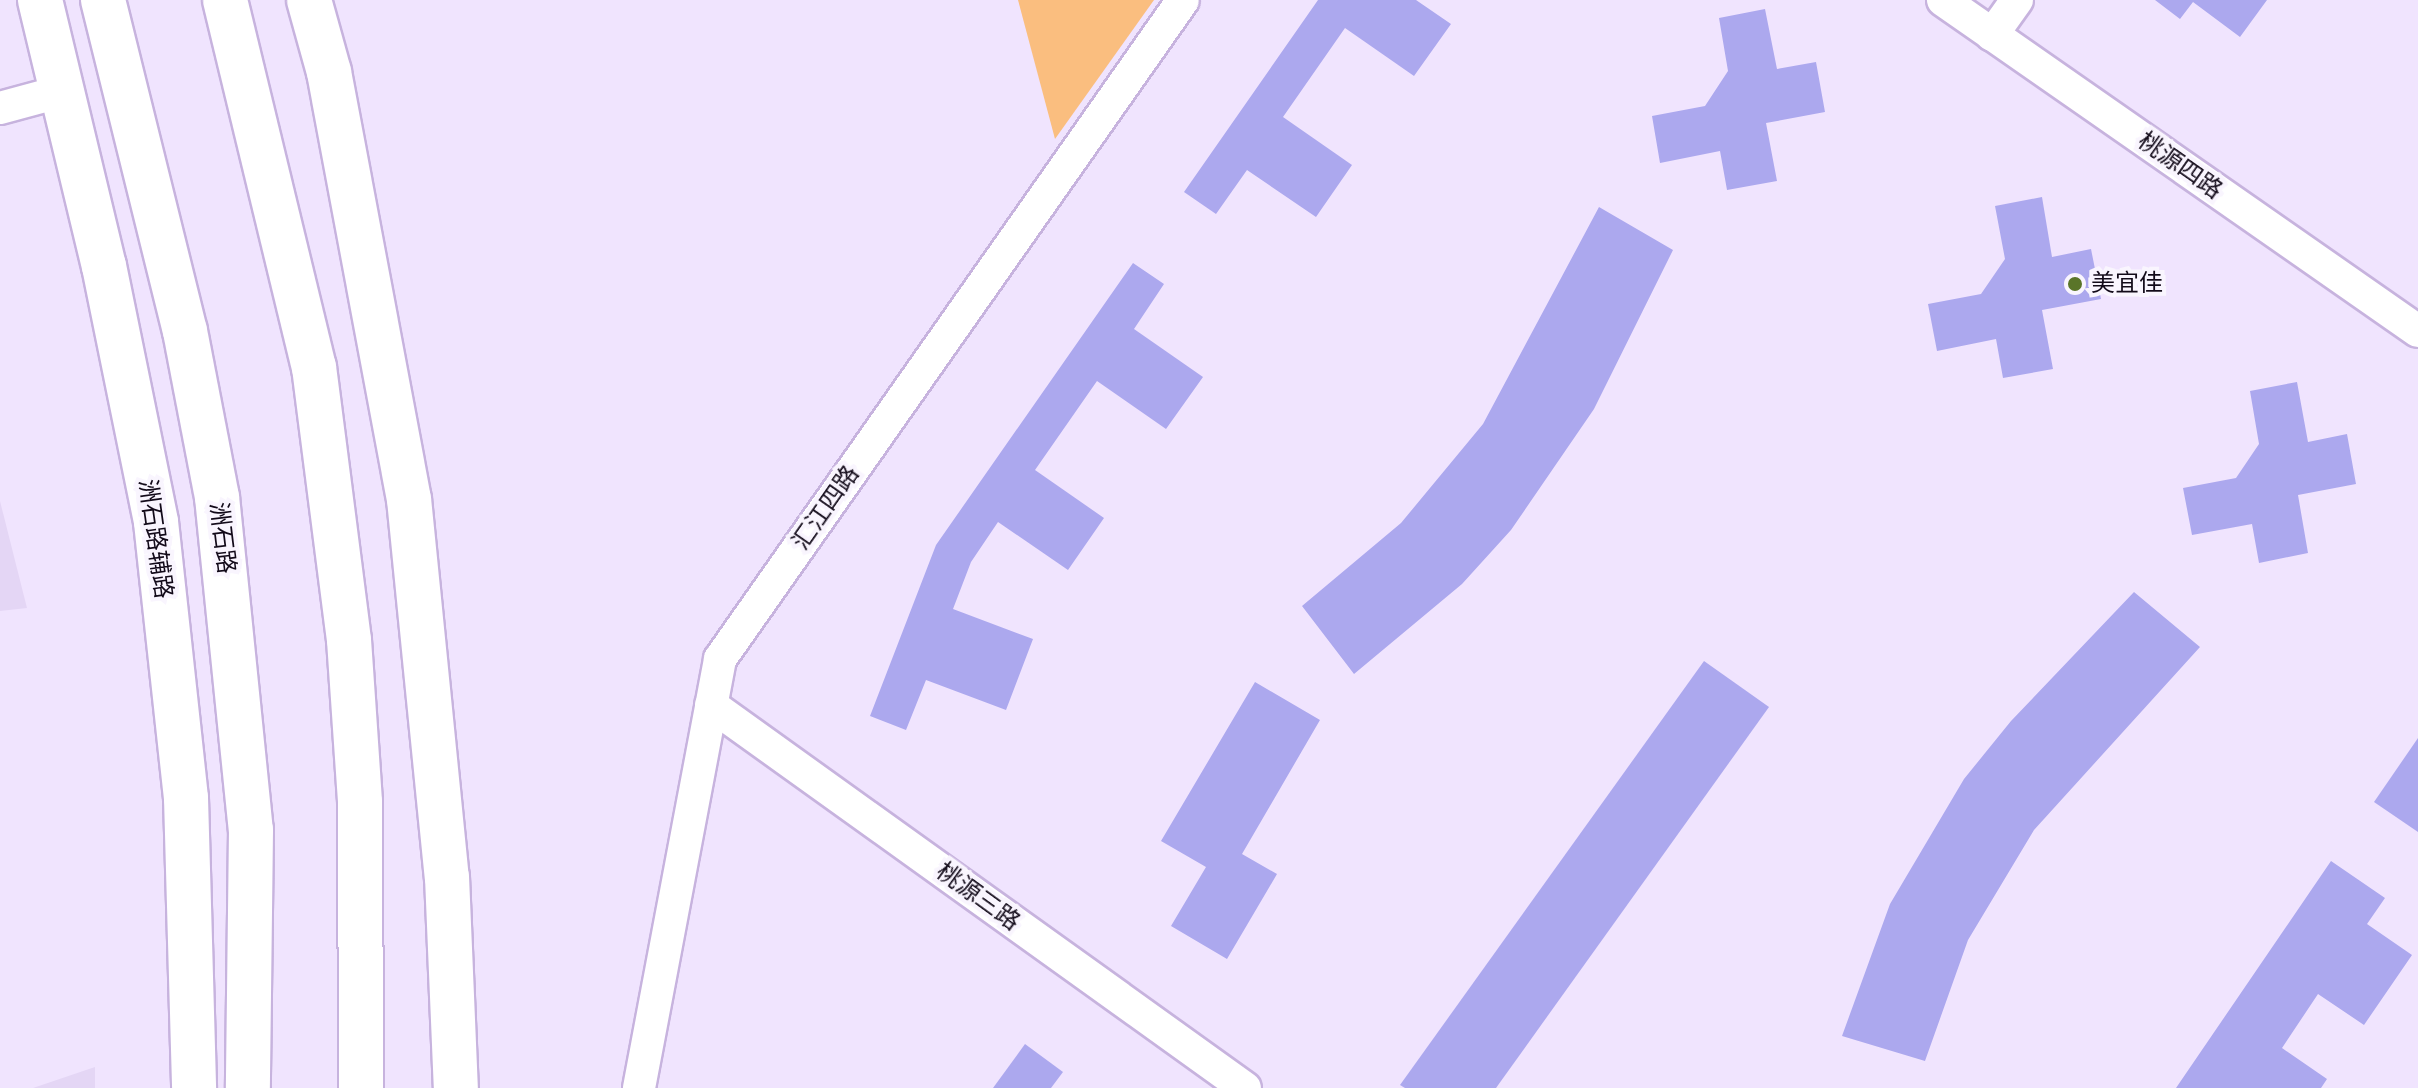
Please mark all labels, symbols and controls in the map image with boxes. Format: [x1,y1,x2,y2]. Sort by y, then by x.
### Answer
street label: 桃源四路 [2132,127,2228,205]
place label: 美宜佳 [2091,270,2163,298]
marker: 美宜佳 [2066,275,2084,293]
street label: 汇江四路 [787,460,865,556]
street label: 洲石路辅路 [132,478,178,600]
street label: 洲石路 [203,501,241,575]
street label: 桃源三路 [931,857,1025,937]

